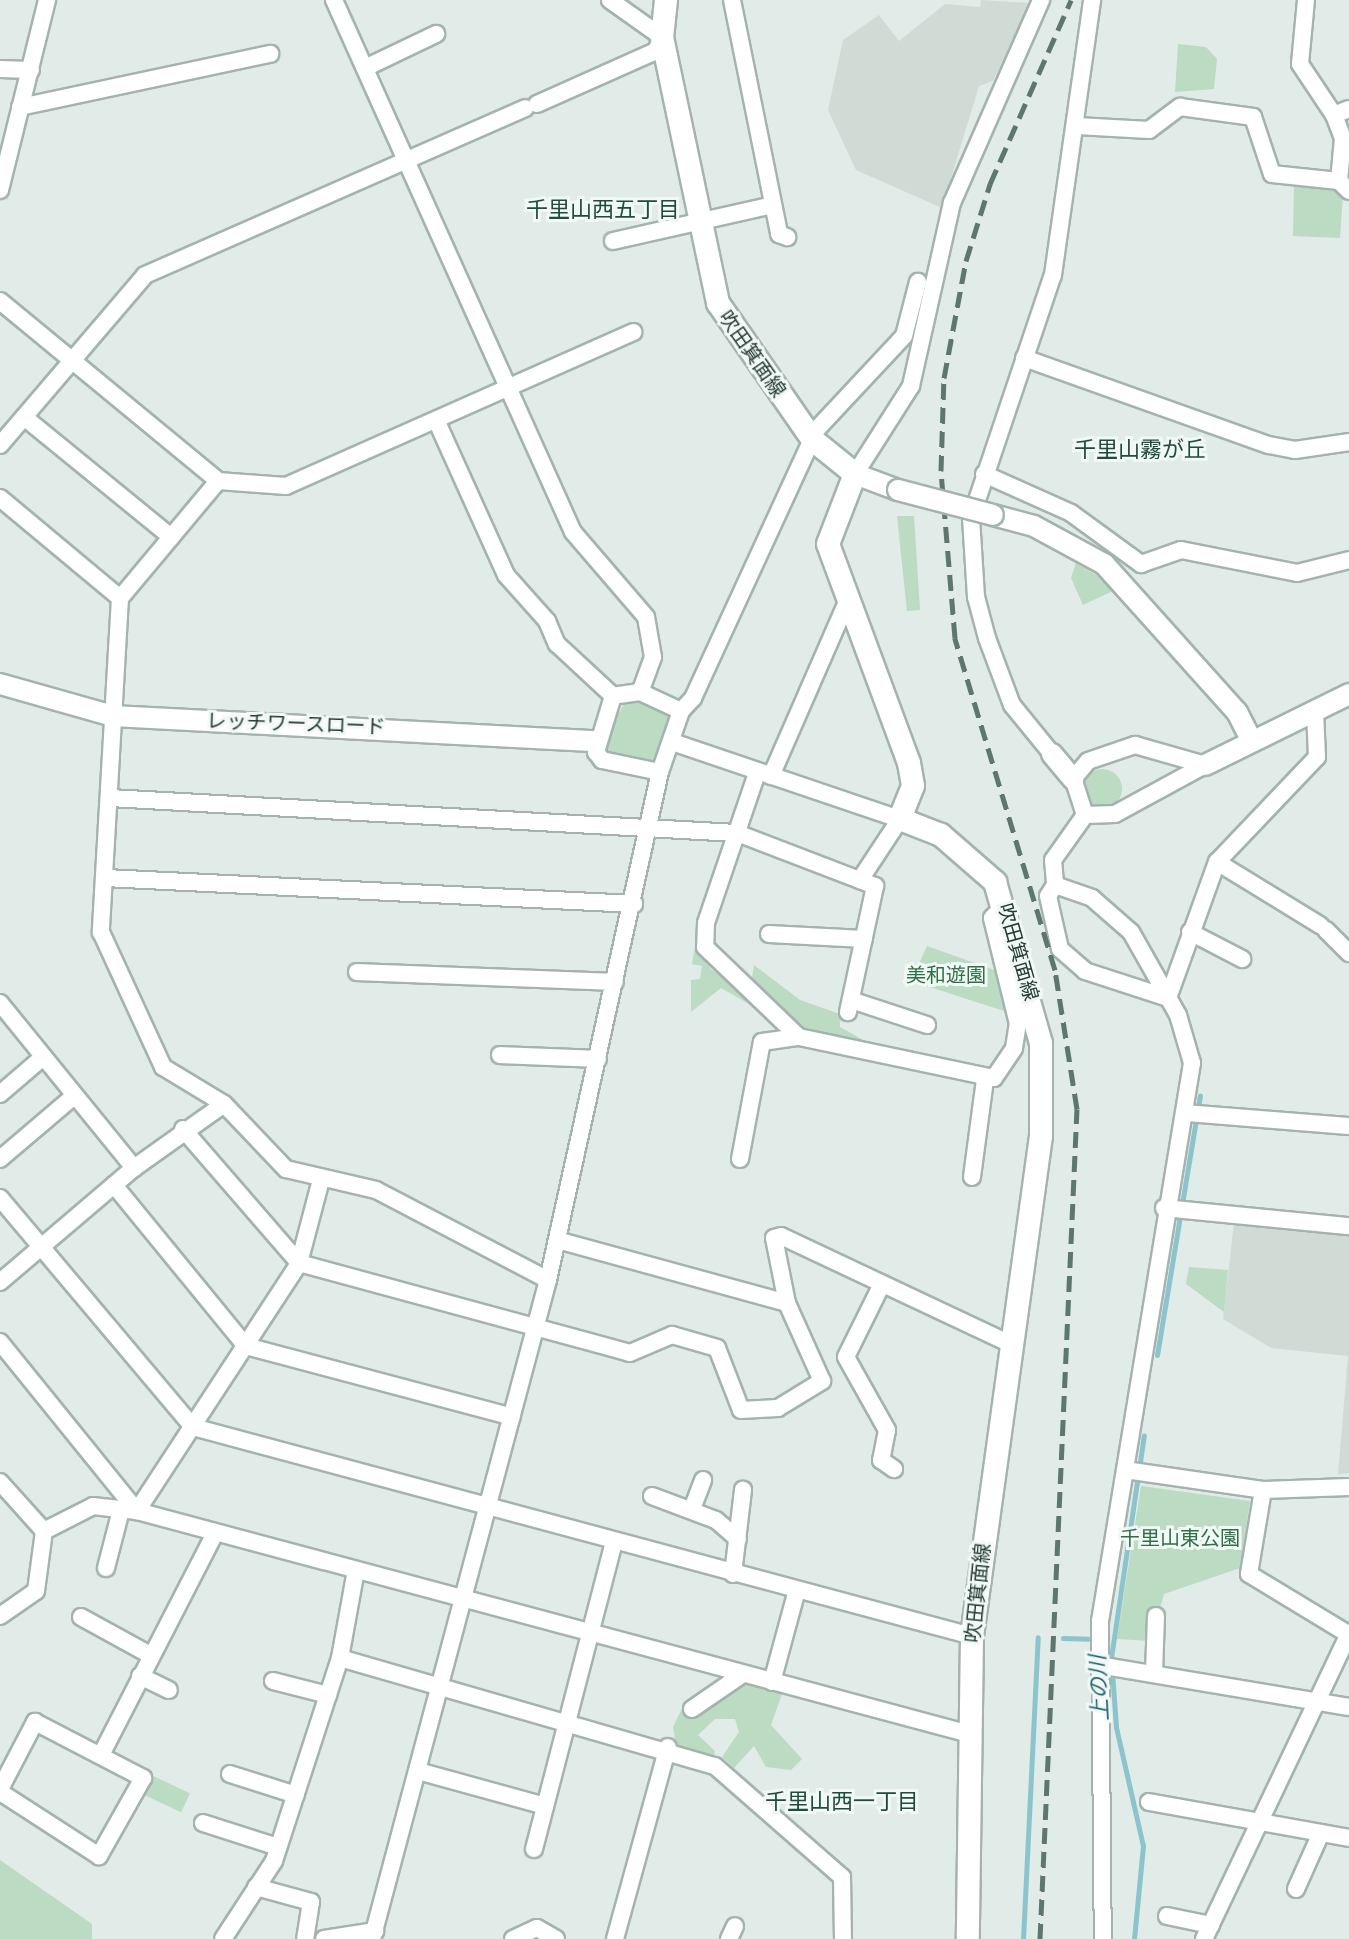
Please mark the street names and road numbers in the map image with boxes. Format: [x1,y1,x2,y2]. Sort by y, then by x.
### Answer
street label: 吹田箕面線 [713,306,791,402]
street label: レッチワースロード [206,709,386,739]
street label: 吹田箕面線 [993,901,1043,1003]
street label: 吹田箕面線 [961,1542,995,1644]

